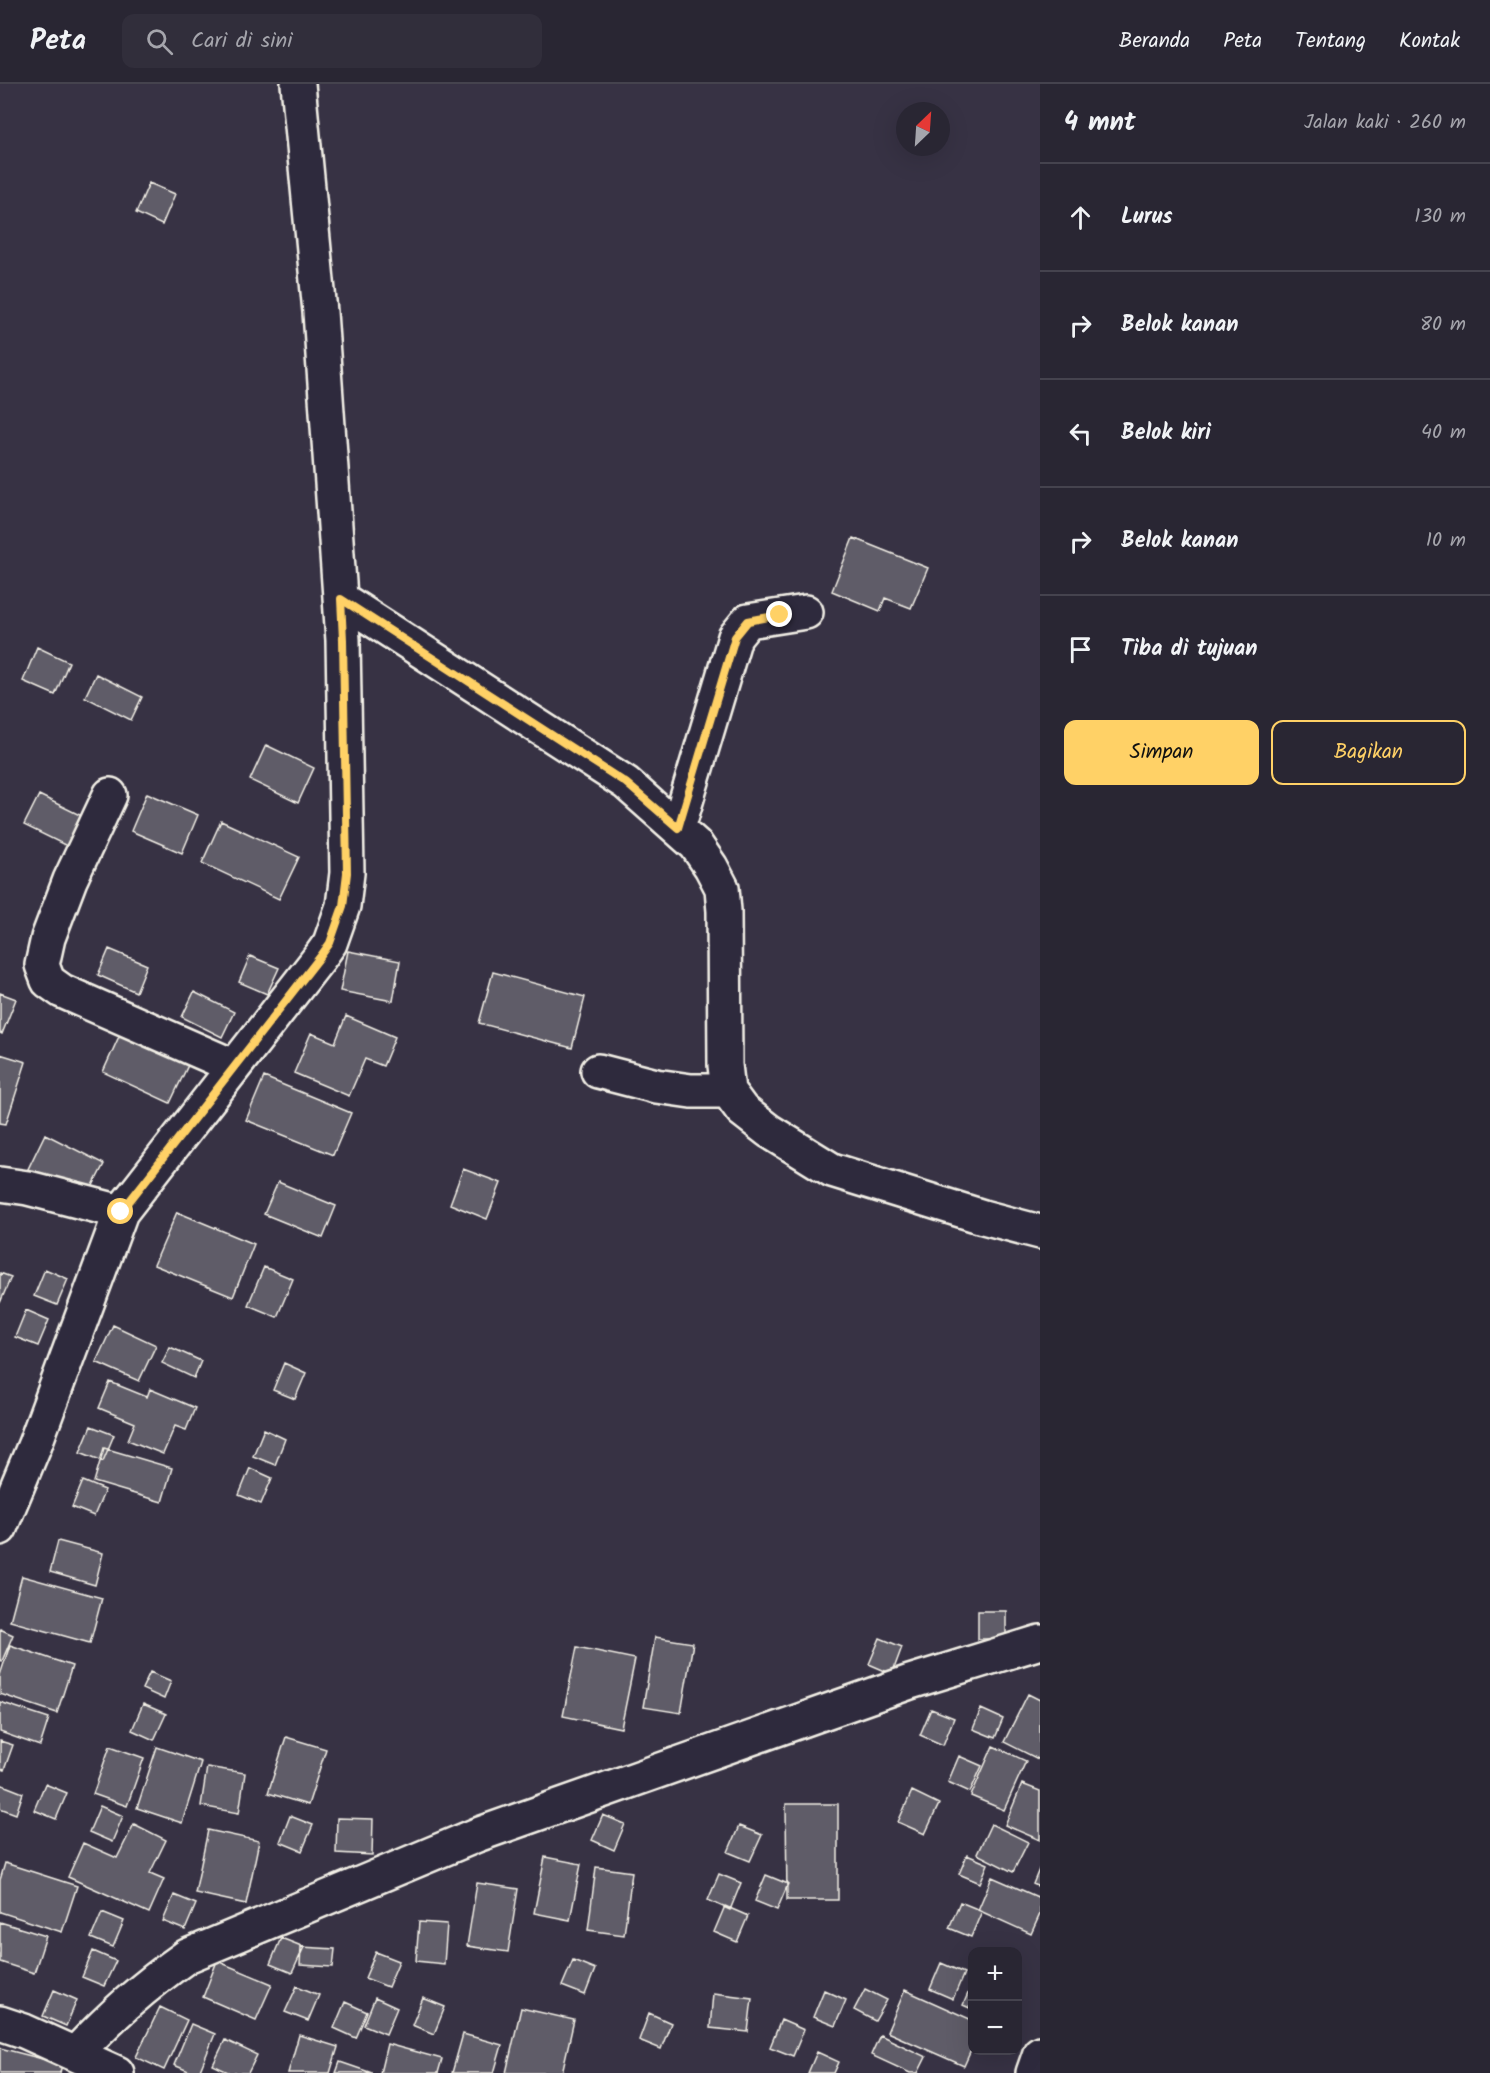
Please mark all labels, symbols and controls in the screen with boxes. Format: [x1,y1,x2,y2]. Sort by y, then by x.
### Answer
search box [122,14,542,68]
text: Peta [30,19,86,64]
text: Cari di sini [191,24,292,59]
icon: search [143,25,176,58]
text: Beranda [1119,25,1190,58]
text: Peta [1223,25,1262,58]
text: Tentang [1295,25,1366,58]
text: Kontak [1399,25,1460,58]
north arrow [896,102,950,156]
text: 4 mnt [1064,102,1136,144]
text: Jalan kaki · 260 m [1304,107,1466,139]
text: Lurus [1121,200,1173,235]
icon: ahead [1064,201,1097,234]
text: 130 m [1414,201,1466,233]
text: Belok kanan [1121,308,1238,343]
icon: right [1064,309,1097,342]
text: 80 m [1420,309,1466,341]
text: Belok kiri [1121,416,1211,451]
icon: left [1064,417,1097,450]
text: 40 m [1421,417,1466,449]
text: Belok kanan [1121,524,1238,559]
icon: right [1064,525,1097,558]
text: 10 m [1426,525,1466,557]
route end [766,601,792,627]
text: Tiba di tujuan [1121,632,1257,667]
icon: arrive [1064,633,1097,666]
button: Simpan [1064,720,1259,785]
button: Bagikan [1271,720,1466,785]
route start [107,1198,133,1224]
map controls [968,1947,1022,2055]
button: + [968,1947,1022,2001]
button: − [968,2001,1022,2055]

